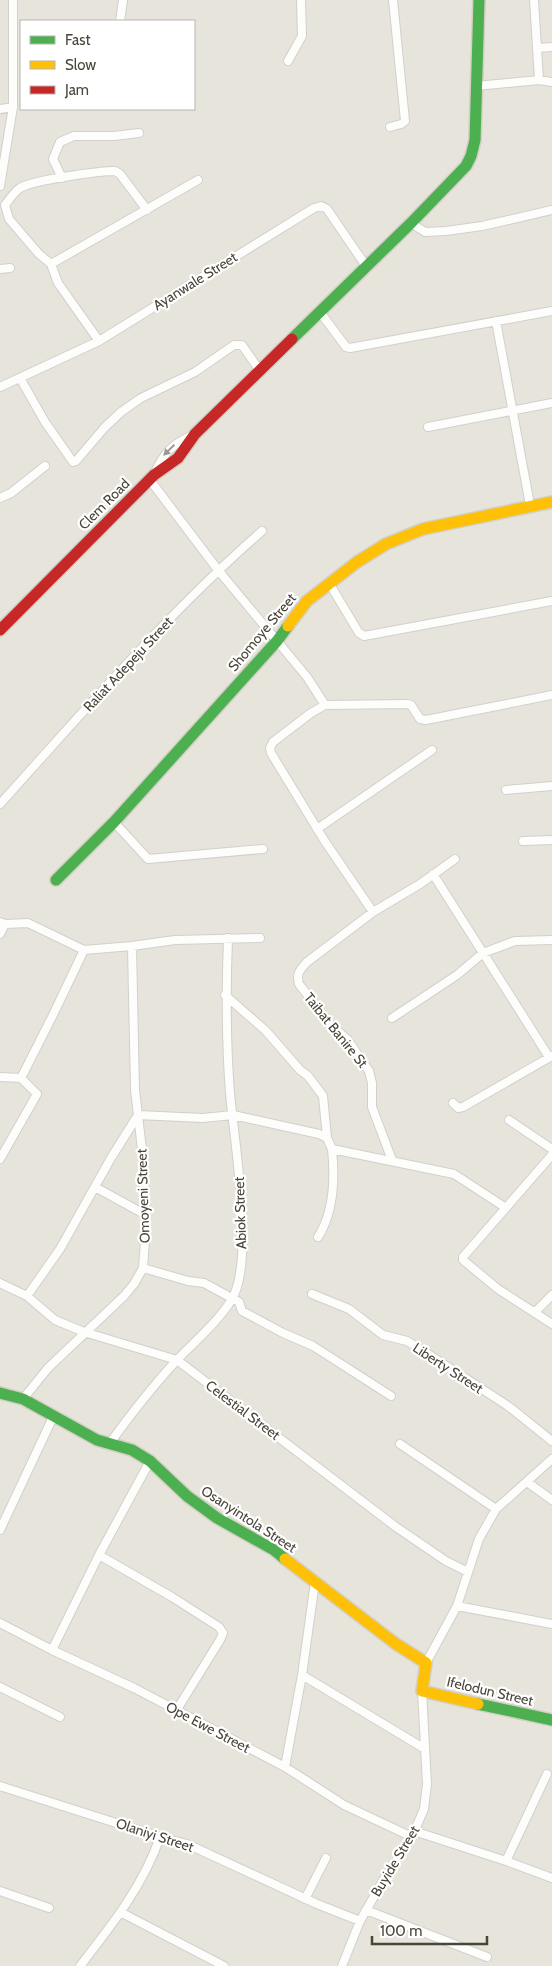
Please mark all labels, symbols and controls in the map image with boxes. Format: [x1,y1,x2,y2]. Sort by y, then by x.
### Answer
legend [20,20,195,110]
text: Fast [65,31,90,49]
text: Slow [65,56,96,74]
text: Jam [64,81,89,99]
street label: Ayanwale Street [150,248,241,314]
one-way arrow [164,444,176,456]
street label: Clem Road [75,475,133,533]
street label: Shomoye Street [224,589,300,675]
street label: Raliat Adepeju Street [79,612,177,715]
street label: Taibat Banire St [300,989,372,1071]
street label: Omoyeni Street [132,1148,154,1244]
street label: Abiok Street [230,1176,250,1250]
street label: Liberty Street [409,1339,487,1398]
street label: Celestial Street [202,1376,284,1444]
street label: Osanyintola Street [198,1481,300,1557]
street label: Ifelodun Street [445,1672,535,1710]
street label: Ope Ewe Street [163,1697,253,1757]
street label: Olaniyi Street [114,1814,196,1856]
street label: Buyide Street [367,1822,423,1900]
scale bar [372,1914,487,1946]
text: 100 m [380,1922,422,1940]

